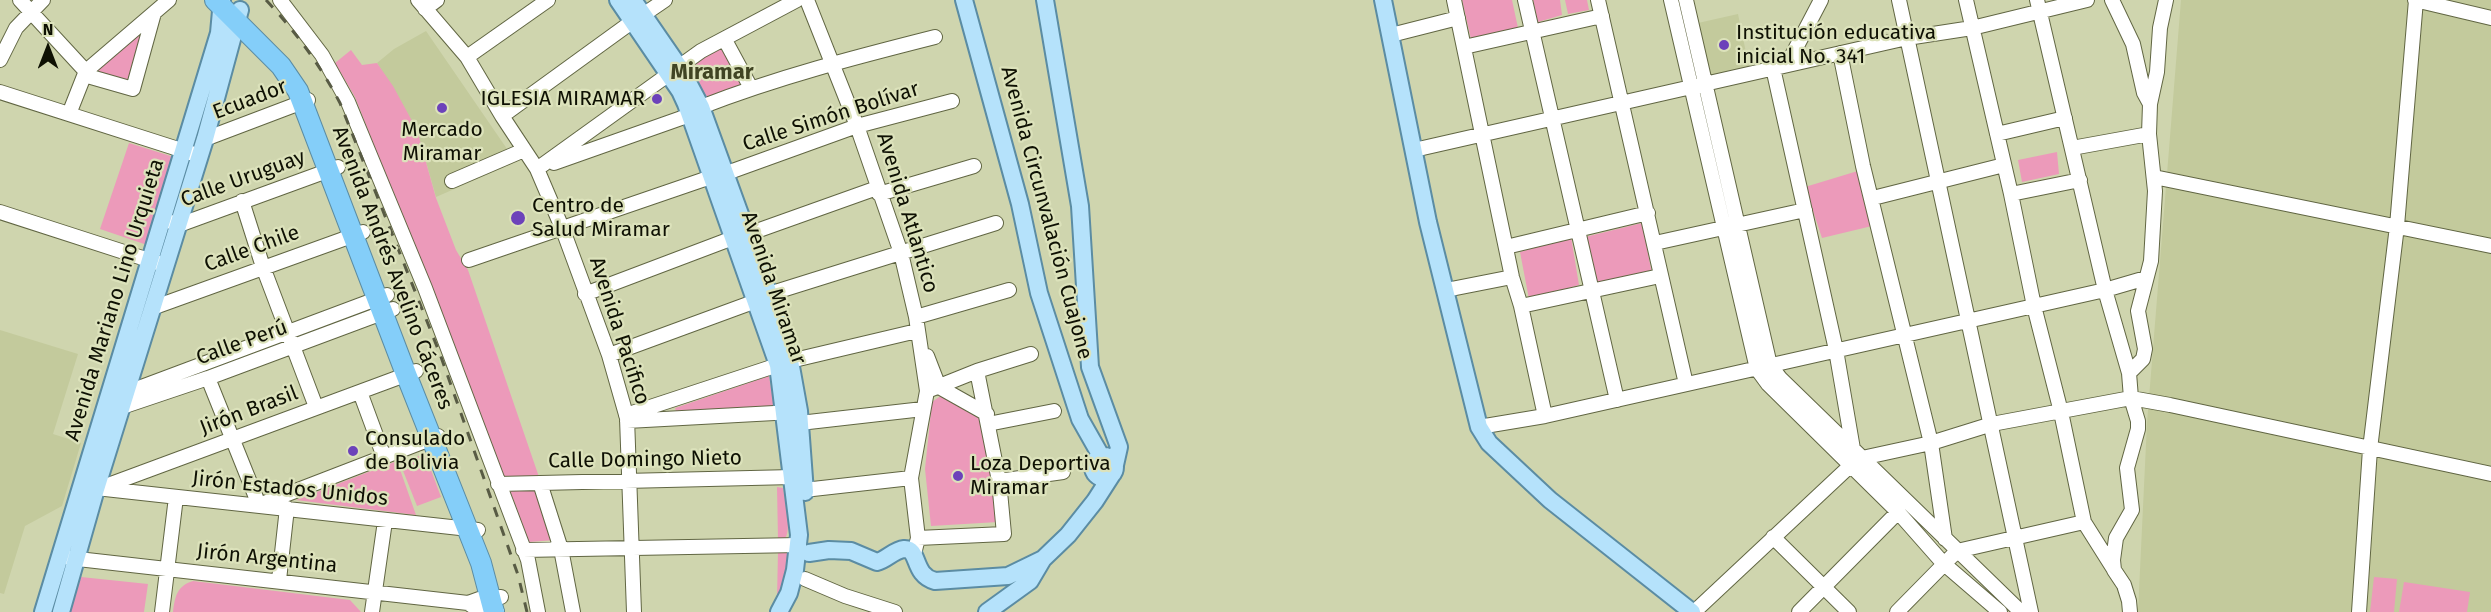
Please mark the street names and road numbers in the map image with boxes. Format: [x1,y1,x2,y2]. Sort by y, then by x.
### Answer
street label: Avenida Circunvalación Cuajone [995,64,1097,362]
street label: Ecuador [209,74,291,126]
street label: Calle Simón Bolívar [740,77,922,157]
street label: Avenida Andrés Avelino Cáceres [326,123,458,413]
street label: Avenida Atlantico [871,130,943,296]
street label: Calle Uruguay [177,145,309,213]
street label: Avenida Mariano Lino Urquieta [60,156,170,444]
street label: Avenida Miramar [735,208,811,368]
street label: Calle Chile [201,220,303,278]
street label: Avenida Pacifico [583,254,655,408]
street label: Calle Perú [193,315,291,371]
street label: Jirón Brasil [196,381,302,441]
street label: Calle Domingo Nieto [548,446,742,474]
street label: Jirón Estados Unidos [191,466,389,512]
street label: Jirón Argentina [195,539,339,579]

